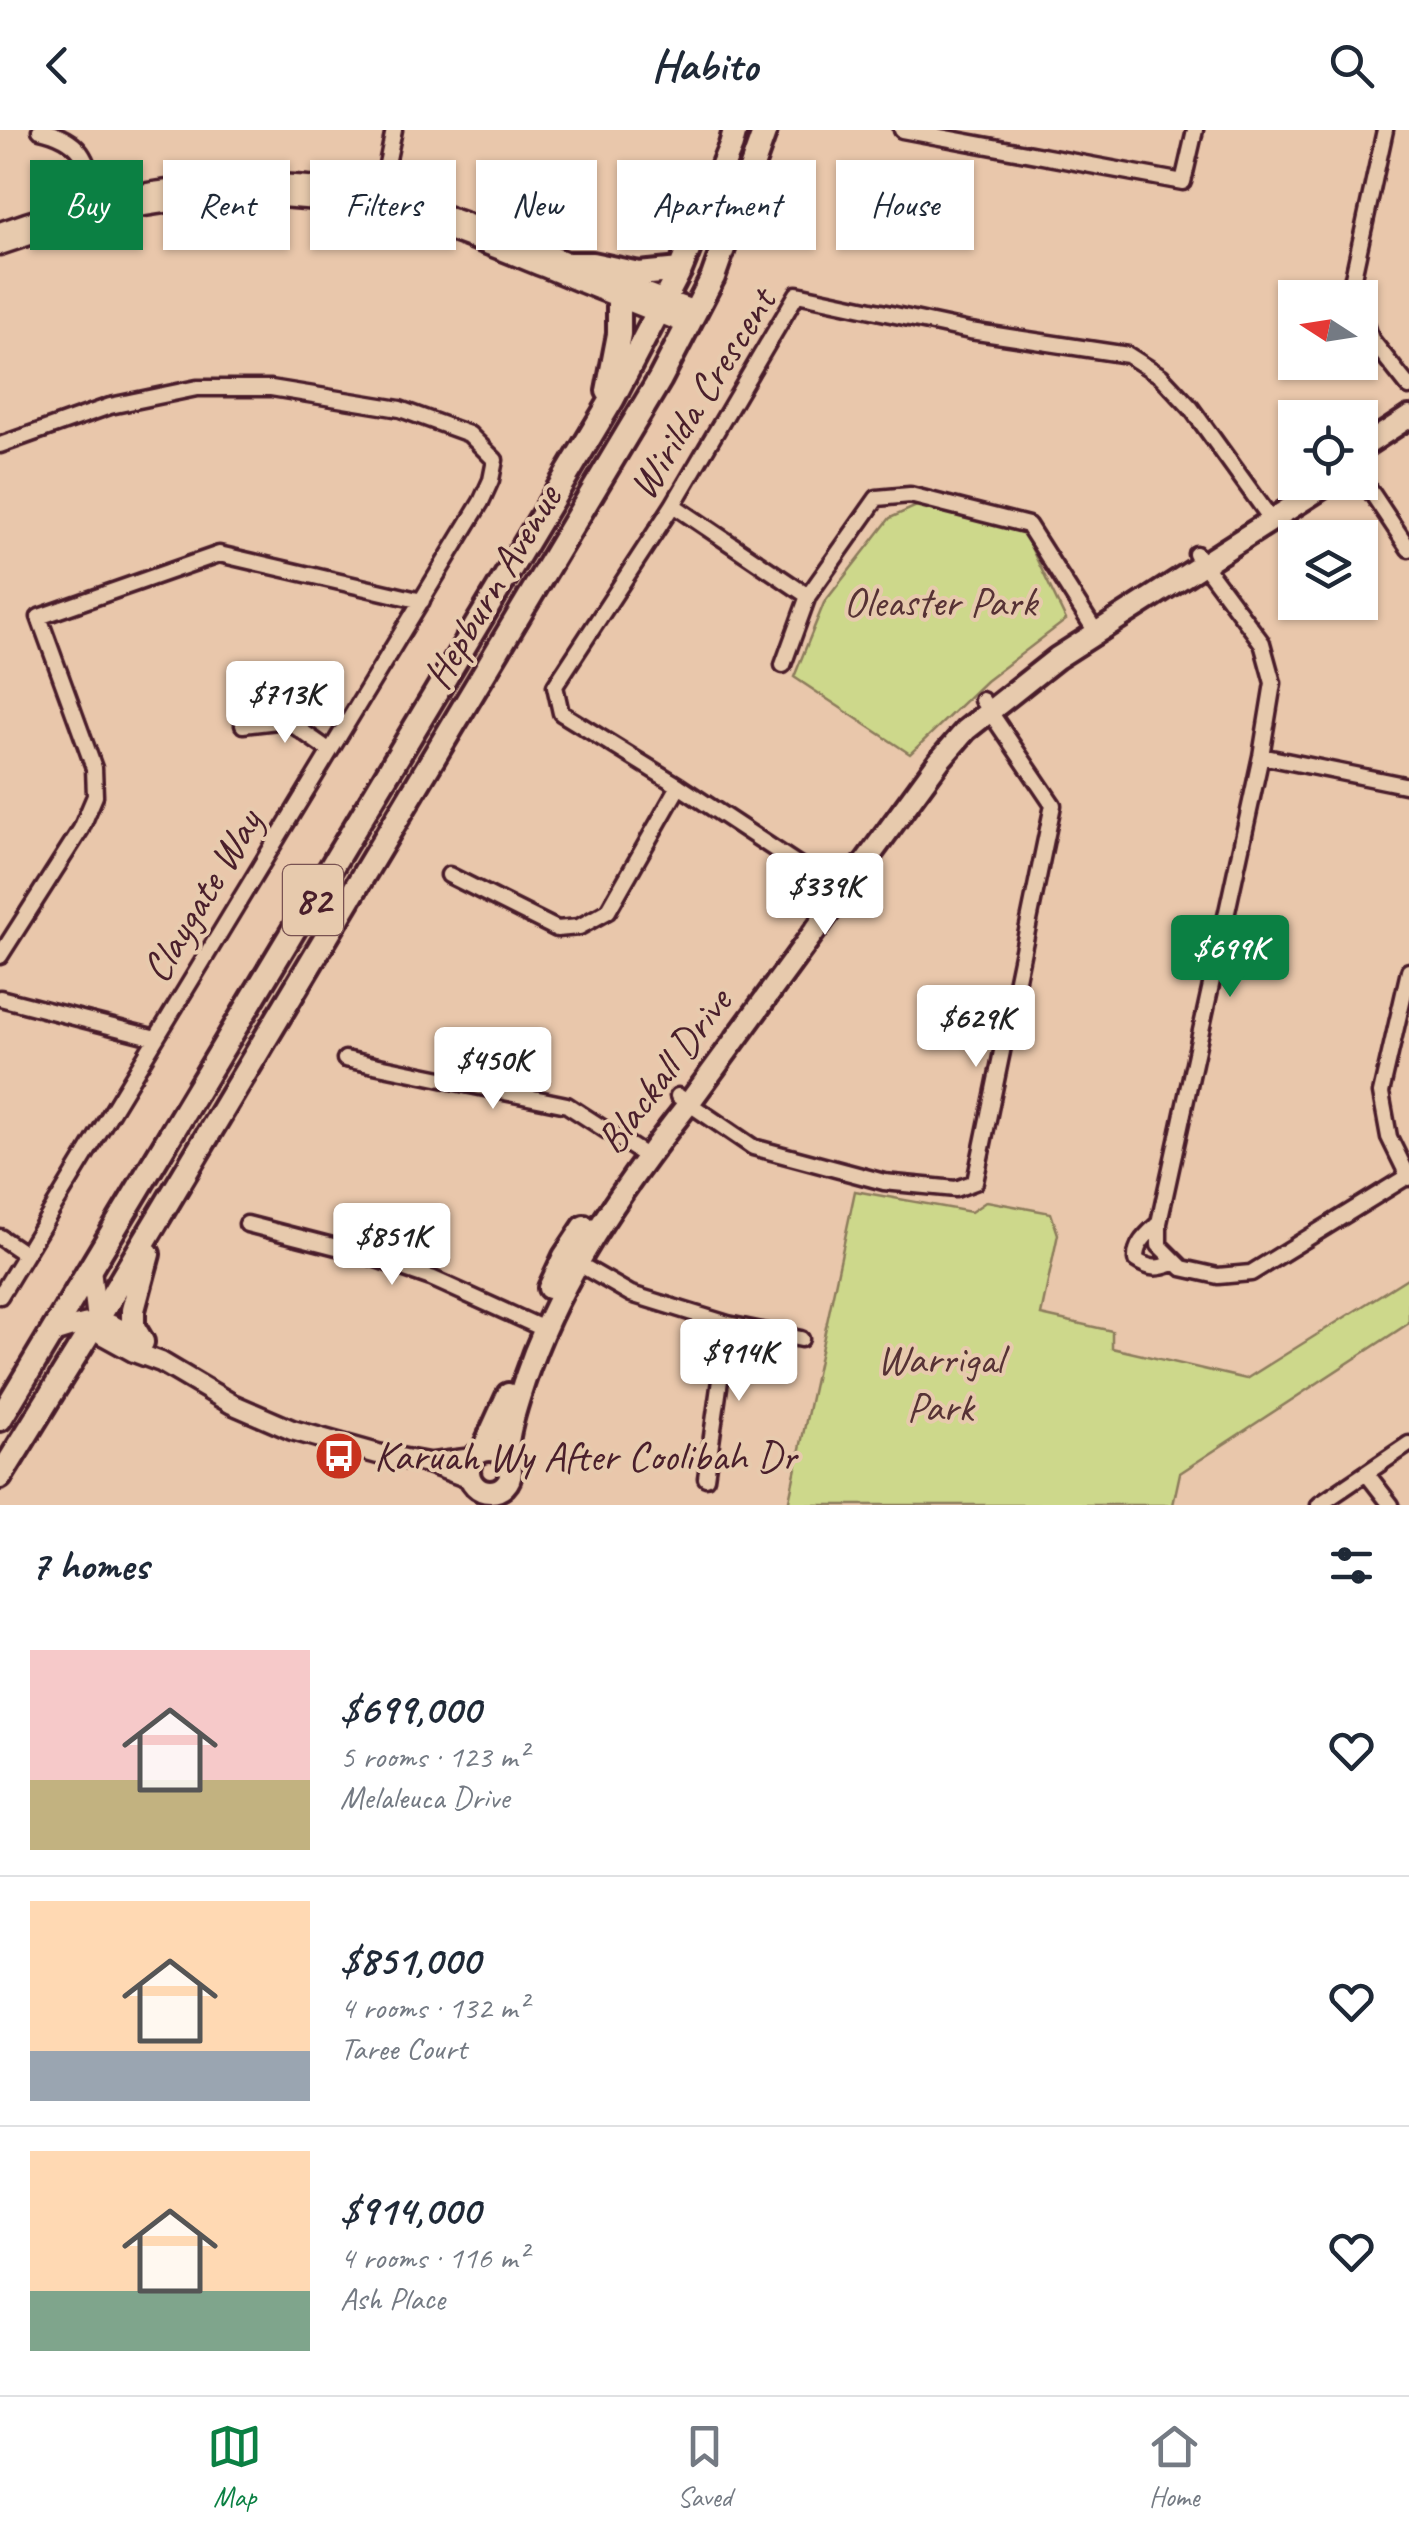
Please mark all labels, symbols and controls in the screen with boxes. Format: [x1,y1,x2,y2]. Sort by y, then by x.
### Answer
text: Habito [652,37,757,94]
icon: back [30,38,85,93]
icon: search [1324,38,1379,93]
chip: Buy [30,160,143,250]
chip: Rent [163,160,290,250]
chip: Filters [310,160,456,250]
chip: New [476,160,597,250]
chip: Apartment [617,160,816,250]
chip: House [836,160,974,250]
street label: Wirilda Crescent [616,275,790,509]
north arrow [1278,280,1378,380]
map controls [1278,280,1378,620]
button: locate [1278,400,1378,500]
street label: Hepburn Avenue [411,474,575,698]
button: layers [1278,520,1378,620]
park label: Oleaster Park [843,576,1039,629]
pin: $713K [215,661,355,746]
text: $713K [248,673,322,714]
street label: Claygate Way [130,798,276,992]
pin: $339K [755,853,895,938]
road number: 82 [283,865,343,935]
text: $339K [788,865,862,906]
pin: $699K [1160,915,1300,1000]
text: $699K [1193,927,1267,968]
street label: Blackall Drive [585,975,745,1164]
pin: $629K [906,985,1046,1070]
text: $629K [939,997,1013,1038]
pin: $450K [423,1027,563,1112]
text: $450K [456,1039,530,1080]
pin: $851K [322,1203,462,1288]
text: $851K [355,1215,429,1256]
pin: $914K [669,1319,809,1404]
text: $914K [702,1331,776,1372]
park label: Warrigal Park [877,1333,1010,1434]
bus stop icon: Karuah Wy After Coolibah Dr [313,1430,365,1482]
place label: Karuah Wy After Coolibah Dr [374,1430,799,1483]
icon: filters [1324,1538,1379,1593]
text: 7 homes [30,1539,148,1592]
text: $699,000 [340,1683,481,1736]
icon: home [110,1690,230,1810]
icon: heart [1324,1723,1379,1778]
text: 5 rooms · 123 m² [340,1736,527,1777]
text: Melaleuca Drive [340,1777,509,1818]
text: $851,000 [340,1934,480,1987]
icon: home [110,1941,230,2061]
icon: heart [1324,1974,1379,2029]
text: 4 rooms · 132 m² [340,1987,527,2028]
text: Taree Court [340,2028,467,2069]
text: $914,000 [340,2184,480,2237]
icon: home [110,2191,230,2311]
icon: heart [1324,2224,1379,2279]
text: 4 rooms · 116 m² [340,2237,527,2278]
text: Ash Place [340,2278,445,2319]
tab: Map [207,2419,262,2514]
tab: Saved [677,2419,732,2514]
tab: Home [1147,2419,1202,2514]

